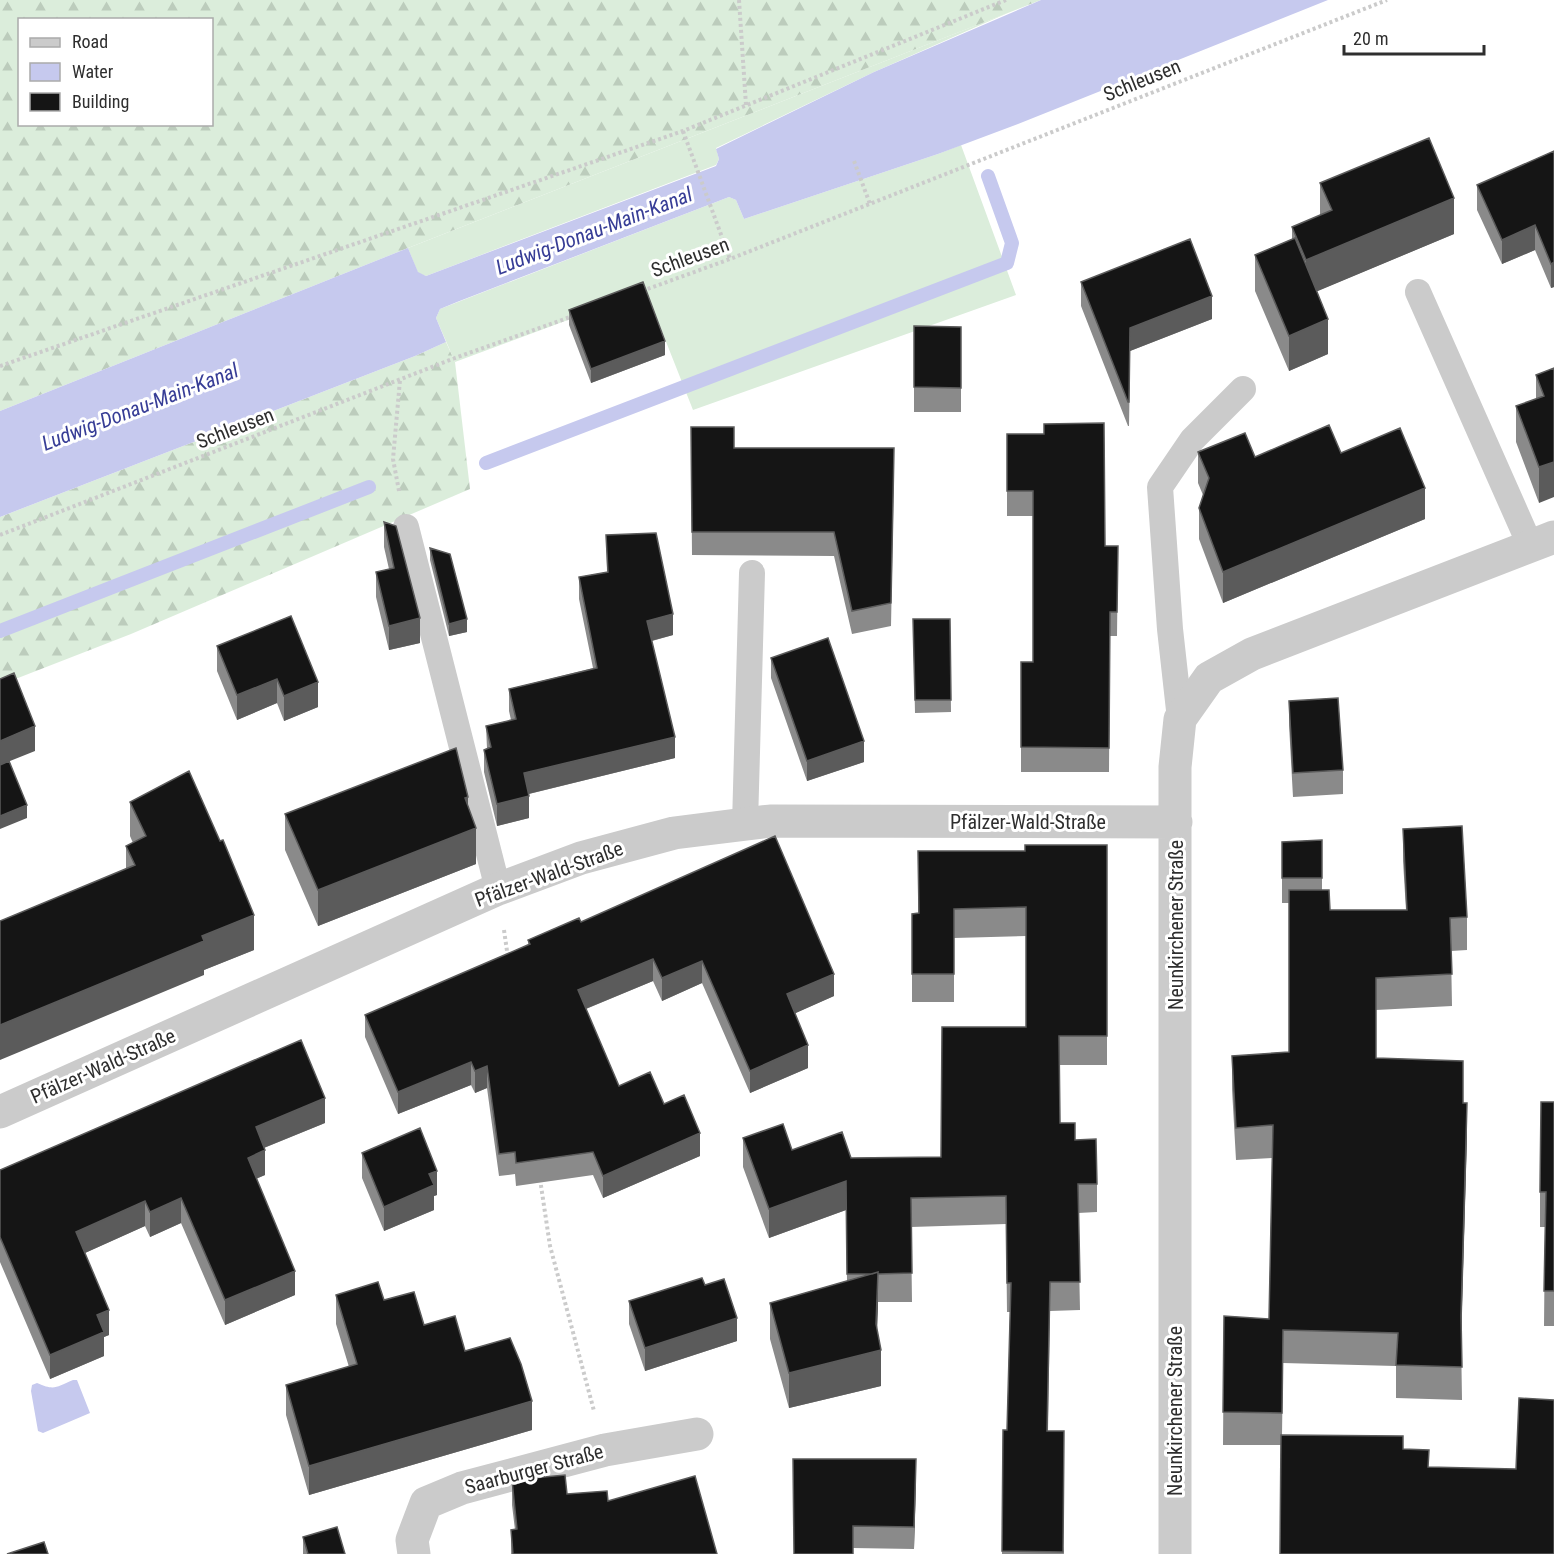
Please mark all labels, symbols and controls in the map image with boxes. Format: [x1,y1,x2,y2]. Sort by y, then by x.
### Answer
legend [18,18,213,126]
scale bar [1344,18,1484,56]
text: 20 m [1353,28,1388,49]
text: Road [72,31,108,52]
street label: Schleusen [1100,54,1184,106]
text: Water [72,61,114,82]
text: Building [72,91,129,112]
water label: Ludwig-Donau-Main-Kanal [492,182,696,280]
street label: Schleusen [648,232,732,282]
water label: Ludwig-Donau-Main-Kanal [38,358,242,456]
street label: Schleusen [193,402,277,454]
street label: Pfälzer-Wald-Straße [950,810,1106,834]
street label: Pfälzer-Wald-Straße [472,836,626,912]
street label: Neunkirchener Straße [1164,840,1188,1010]
street label: Pfälzer-Wald-Straße [27,1023,179,1109]
street label: Neunkirchener Straße [1163,1326,1187,1496]
street label: Saarburger Straße [462,1439,606,1499]

